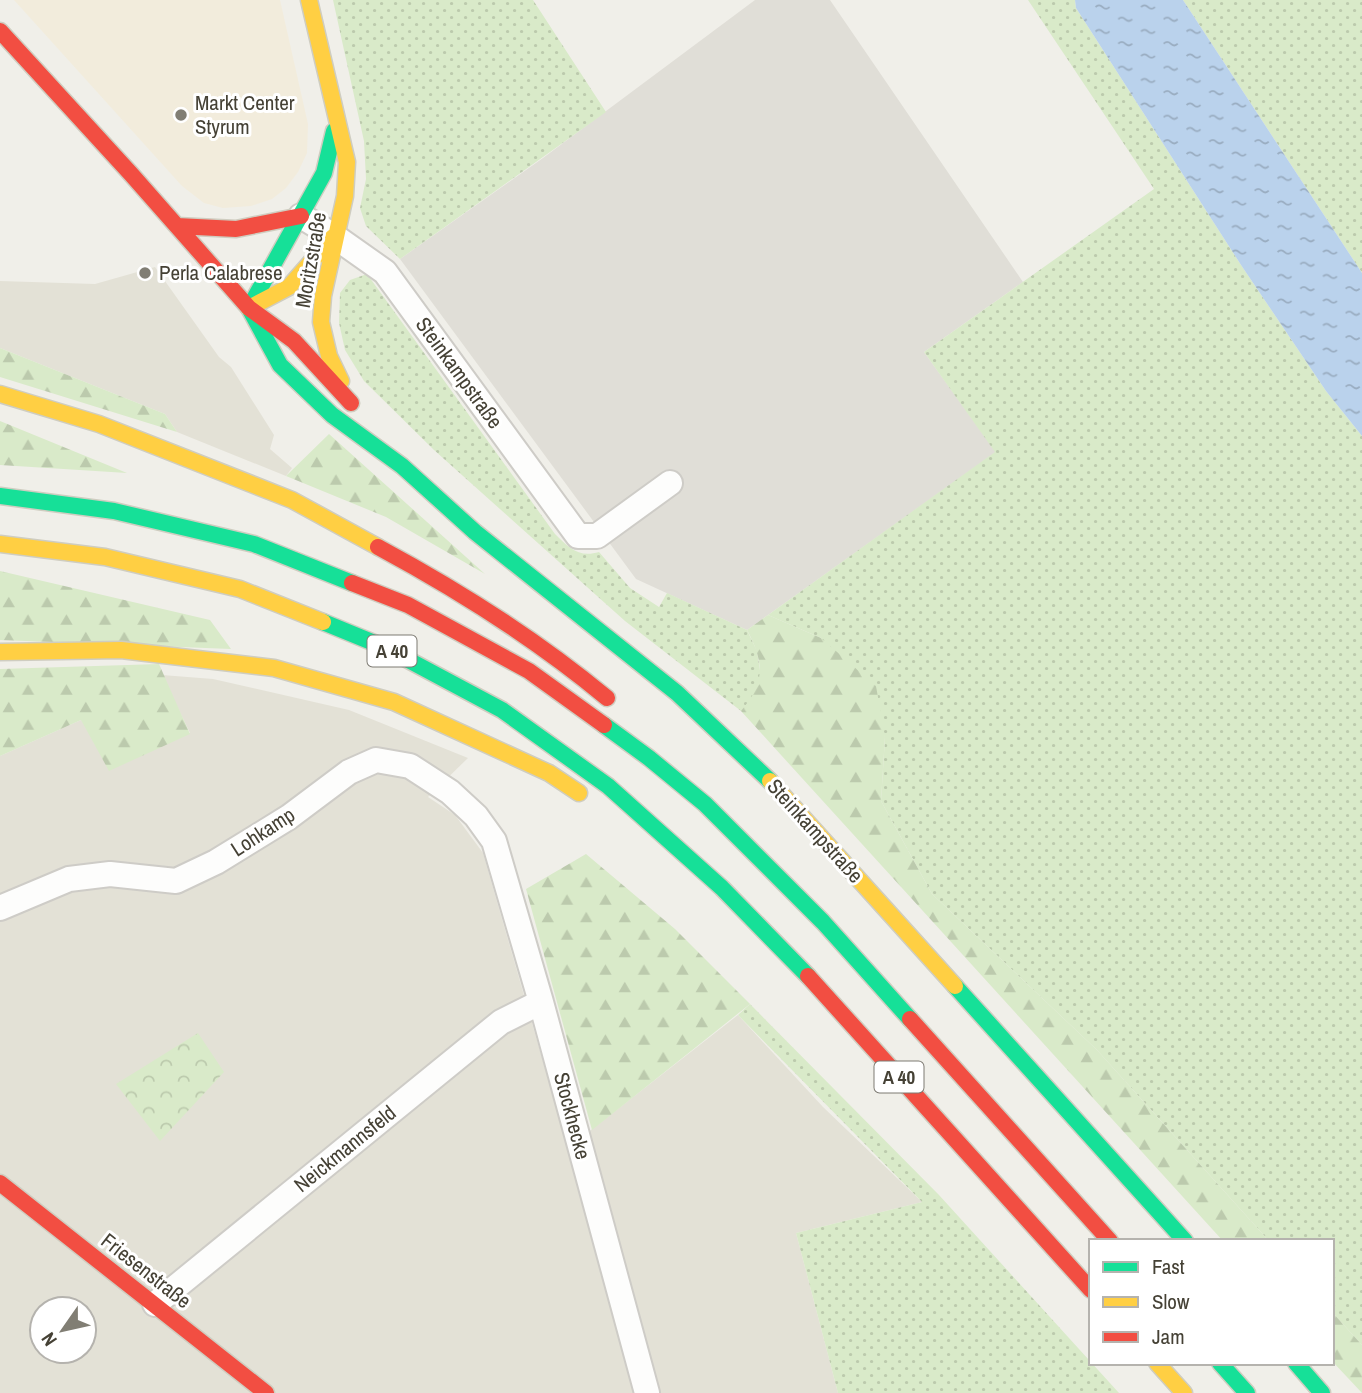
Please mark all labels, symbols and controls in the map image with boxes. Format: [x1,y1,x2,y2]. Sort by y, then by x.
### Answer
place label: Markt Center Styrum [195,88,295,141]
marker: Markt Center Styrum [173,107,189,123]
street label: Moritzstraße [288,210,333,310]
place label: Perla Calabrese [159,258,282,287]
marker: Perla Calabrese [137,265,153,281]
street label: Steinkampstraße [409,311,510,434]
road number: A 40 [368,636,416,666]
street label: Steinkampstraße [761,772,870,889]
street label: Lohkamp [225,800,300,863]
road number: A 40 [874,1062,923,1092]
street label: Stockhecke [547,1069,598,1163]
street label: Neickmannsfeld [288,1098,402,1199]
street label: Friesenstraße [95,1226,197,1315]
legend [1089,1239,1334,1365]
text: Fast [1152,1252,1185,1281]
text: Slow [1152,1287,1190,1316]
north arrow [28,1295,98,1365]
text: Jam [1152,1322,1185,1351]
text: N [35,1328,63,1351]

